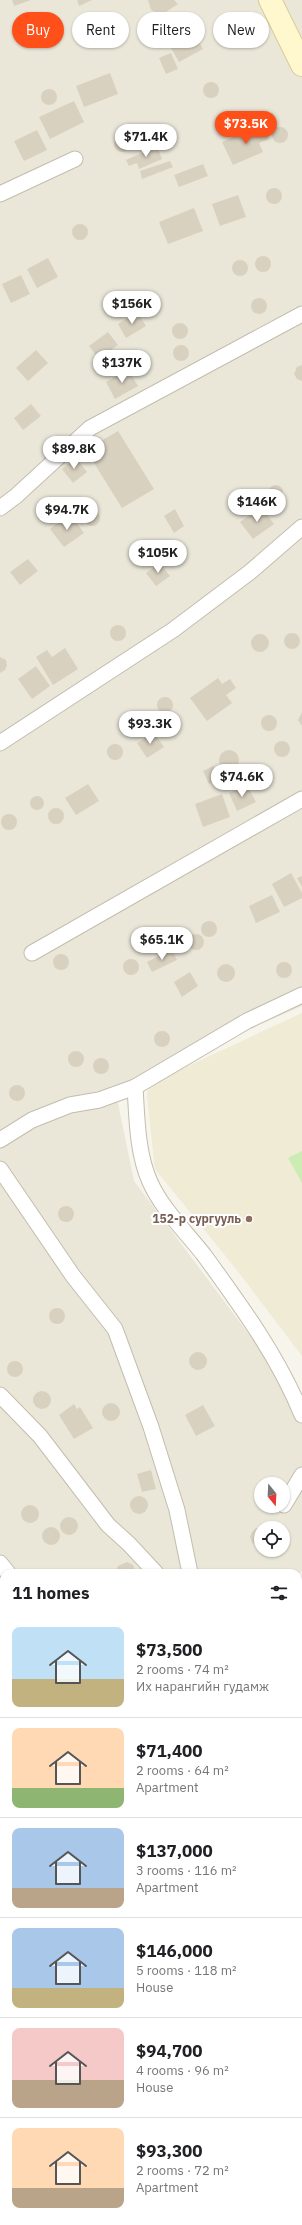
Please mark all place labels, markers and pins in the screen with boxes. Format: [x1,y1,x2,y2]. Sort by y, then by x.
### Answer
pin: $73.5K [213,111,279,145]
pin: $71.4K [113,124,179,158]
pin: $156K [104,291,160,325]
pin: $137K [94,350,150,384]
pin: $89.8K [41,436,107,470]
pin: $146K [229,489,285,523]
pin: $94.7K [34,497,100,531]
pin: $105K [130,540,186,574]
pin: $93.3K [117,711,183,745]
pin: $74.6K [209,764,275,798]
pin: $65.1K [129,927,195,961]
place label: 152-р сургууль [152,1211,241,1226]
marker: 152-р сургууль [244,1214,254,1224]

